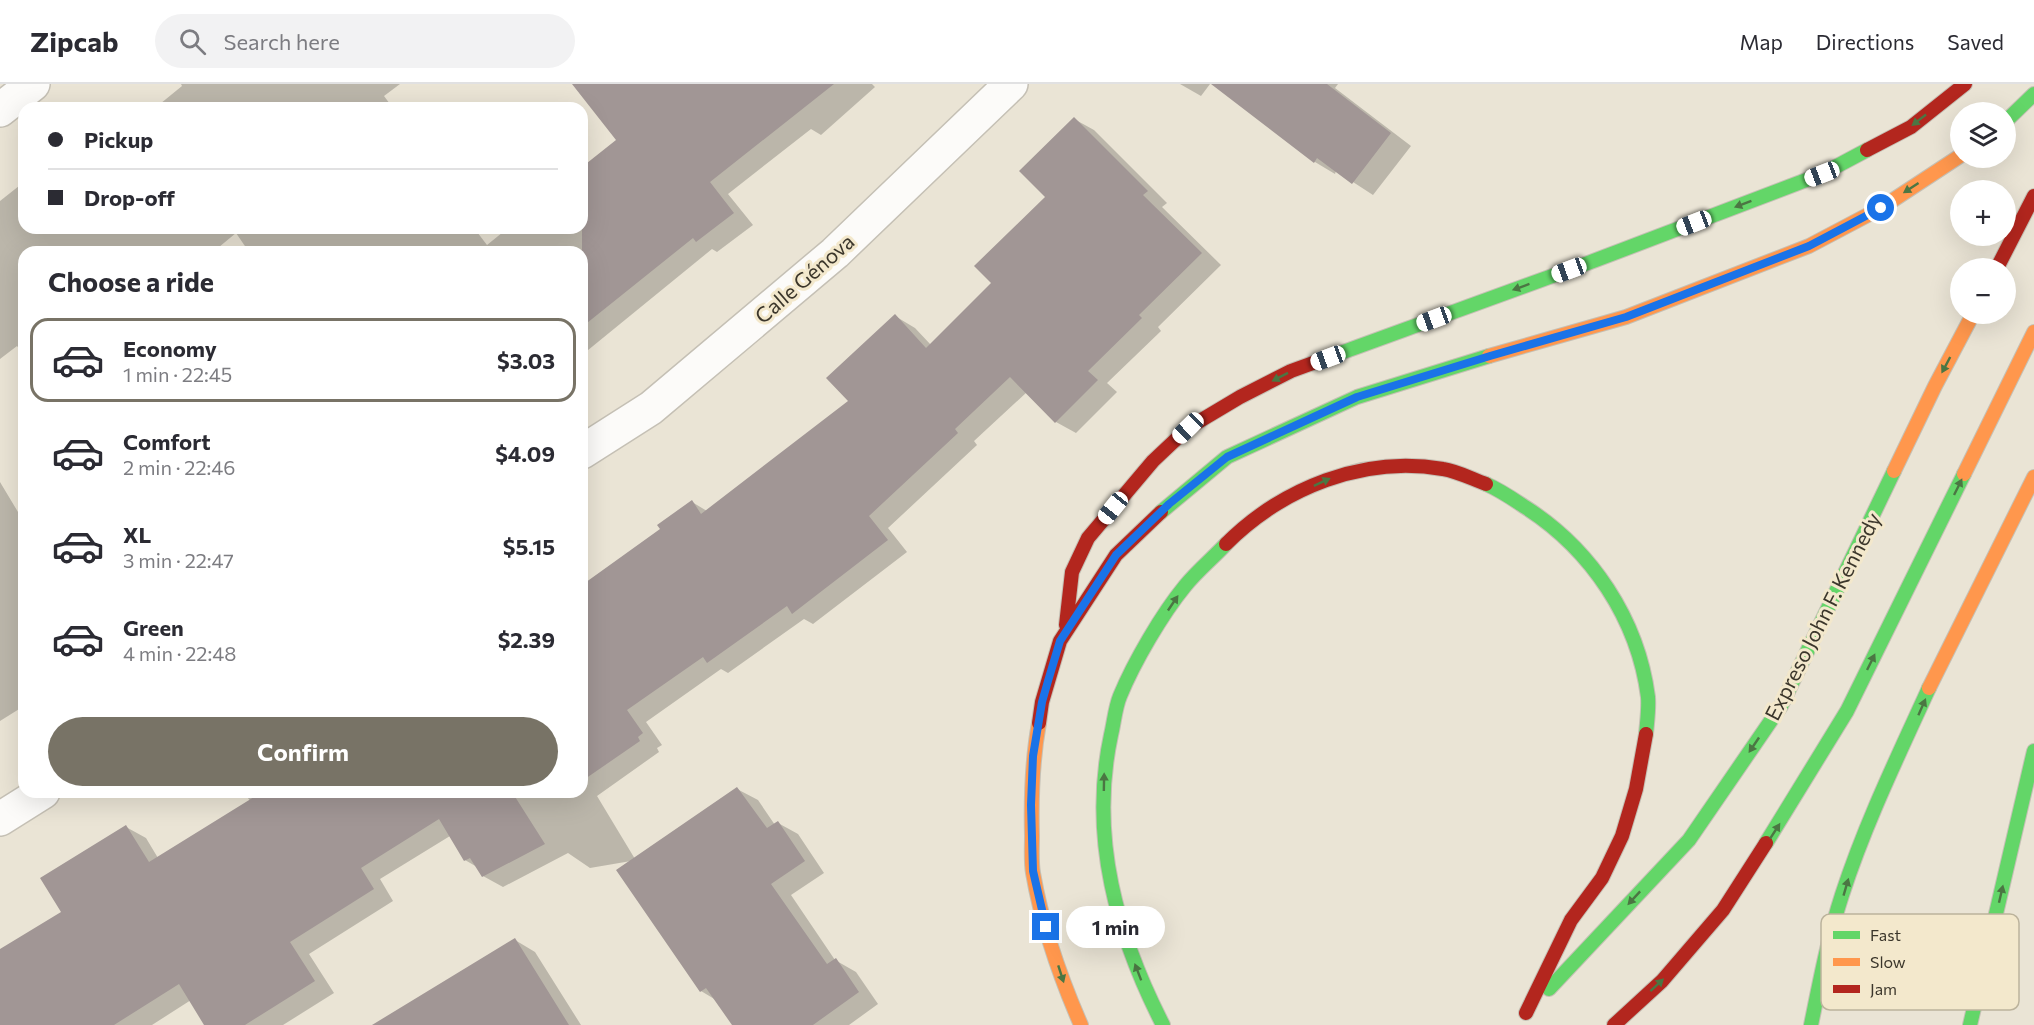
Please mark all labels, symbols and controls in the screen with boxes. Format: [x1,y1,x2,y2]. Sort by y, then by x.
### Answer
search box [155,14,575,68]
text: Zipcab [30,24,119,58]
icon: search [176,25,209,58]
text: Search here [224,28,340,55]
text: Map [1740,29,1783,54]
text: Directions [1816,29,1914,54]
text: Saved [1947,29,2004,54]
map controls [1950,102,2016,324]
button: layers [1950,102,2016,168]
one-way arrow [1911,114,1926,126]
text: Pickup [84,126,153,153]
car [1802,159,1842,189]
button: + [1950,180,2016,246]
one-way arrow [1903,182,1919,193]
text: Drop-off [84,184,175,211]
route start [1867,194,1894,221]
one-way arrow [1734,200,1752,209]
car [1674,208,1714,238]
street label: Calle Génova [749,228,859,328]
car [1549,255,1589,285]
button: − [1950,258,2016,324]
text: Choose a ride [48,265,214,298]
one-way arrow [1512,283,1530,293]
car [1414,304,1454,334]
icon: car [51,333,105,387]
text: Economy [123,335,217,362]
car [1308,343,1348,373]
text: $3.03 [497,347,555,374]
one-way arrow [1941,357,1951,374]
text: 1 min · 22:45 [123,362,232,386]
one-way arrow [1271,372,1288,382]
car [1169,409,1207,447]
icon: car [51,426,105,480]
text: Comfort [123,428,211,455]
text: $4.09 [495,440,555,467]
text: 2 min · 22:46 [123,455,235,479]
one-way arrow [1314,477,1332,487]
one-way arrow [1953,478,1962,495]
car [1095,488,1131,528]
street label: Expreso John F. Kennedy [1759,508,1885,724]
icon: car [51,519,105,573]
text: XL [123,521,151,548]
text: $5.15 [503,533,555,560]
text: 3 min · 22:47 [123,548,234,572]
one-way arrow [1167,596,1179,612]
icon: car [51,612,105,666]
text: Green [123,614,184,641]
text: $2.39 [498,626,555,653]
text: 4 min · 22:48 [123,641,236,665]
one-way arrow [1867,653,1876,670]
one-way arrow [1917,699,1926,716]
button: Confirm [48,717,558,786]
one-way arrow [1749,737,1760,753]
one-way arrow [1099,773,1108,792]
one-way arrow [1769,823,1780,839]
one-way arrow [1842,878,1851,896]
one-way arrow [1996,885,2006,904]
one-way arrow [1628,891,1642,905]
callout: 1 min [1067,906,1166,948]
route end [1032,913,1059,940]
legend [1821,914,2019,1010]
text: 1 min [1092,915,1139,939]
text: Fast [1870,925,1901,944]
text: Slow [1870,952,1906,971]
one-way arrow [1133,963,1143,981]
one-way arrow [1057,965,1067,983]
one-way arrow [1649,979,1663,993]
text: Jam [1870,979,1897,998]

